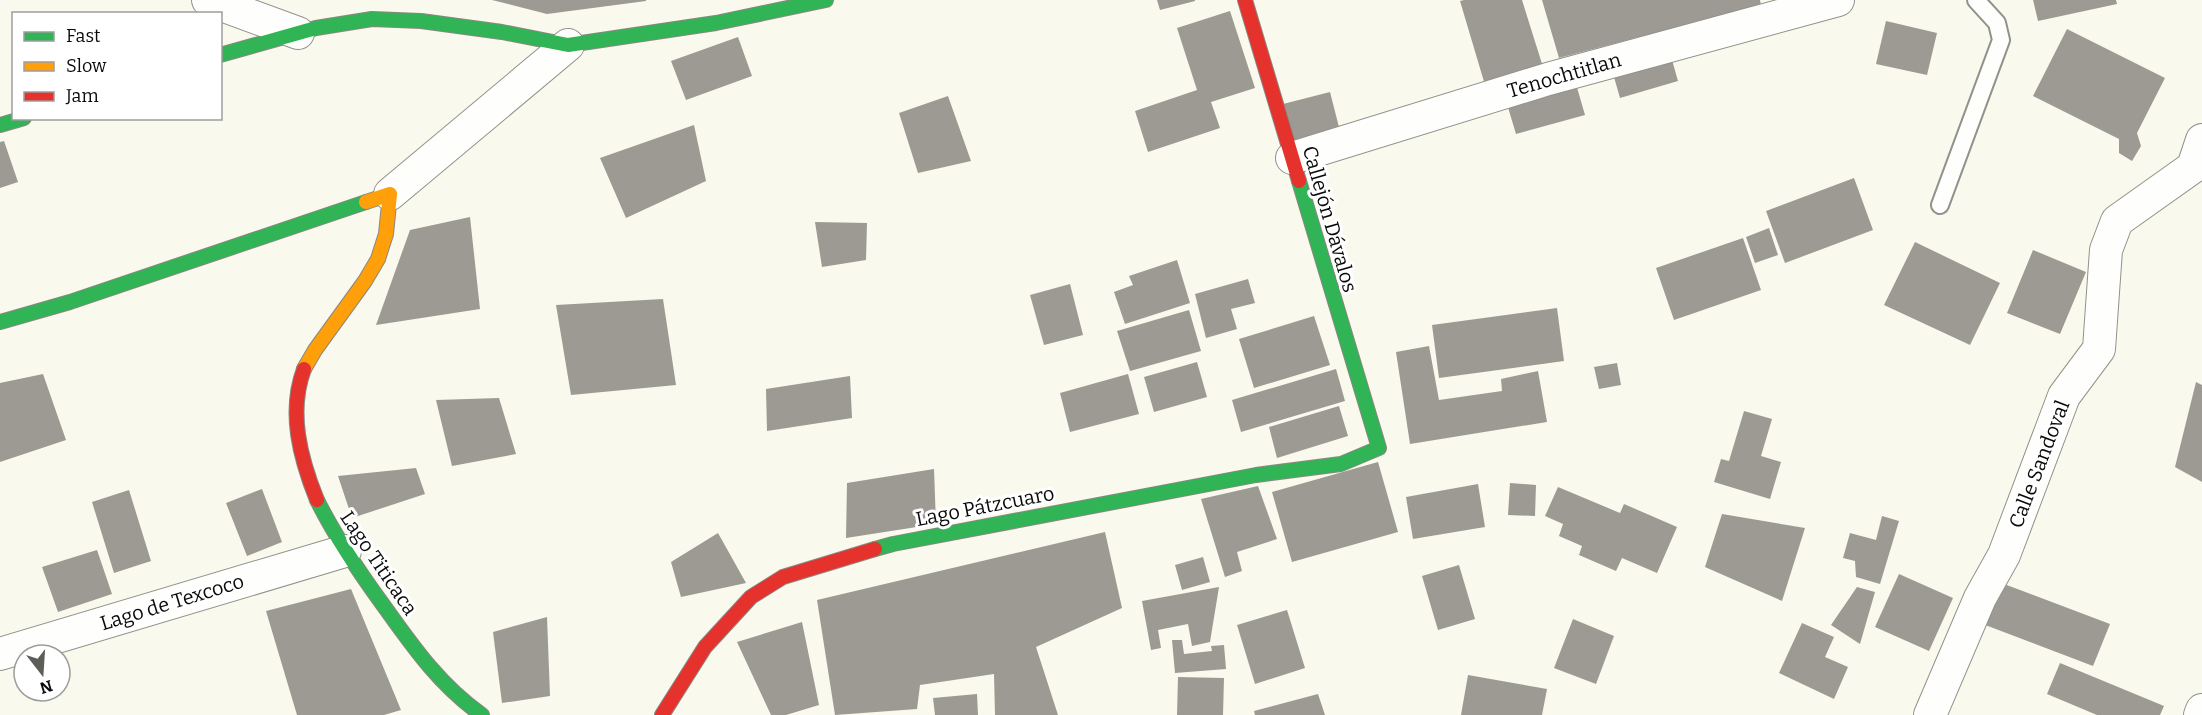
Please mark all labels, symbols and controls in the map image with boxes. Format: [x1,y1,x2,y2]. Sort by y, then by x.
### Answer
legend [12,12,222,120]
text: Fast [66,25,101,47]
street label: Tenochtitlan [1504,47,1624,103]
text: Slow [66,55,107,77]
text: Jam [65,85,99,107]
street label: Callejón Dávalos [1297,143,1362,295]
street label: Calle Sandoval [2004,397,2074,531]
street label: Lago Pátzcuaro [914,481,1056,531]
street label: Lago Titicaca [335,506,423,620]
street label: Lago de Texcoco [97,569,247,635]
north arrow [12,643,72,703]
text: N [38,676,55,698]

